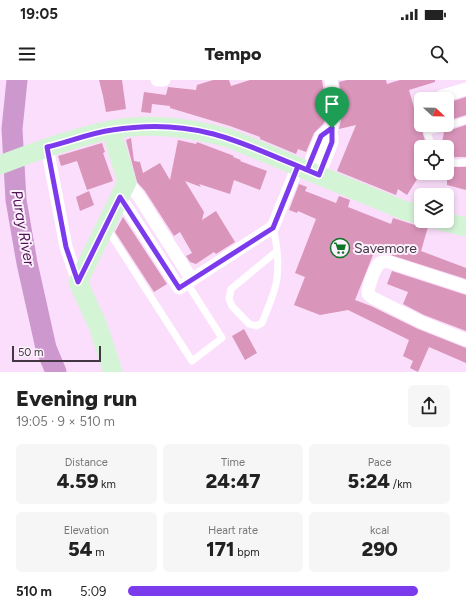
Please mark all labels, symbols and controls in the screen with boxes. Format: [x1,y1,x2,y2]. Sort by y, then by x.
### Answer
text: 19:05 [20,5,58,23]
icon: menu [16,43,38,65]
text: Tempo [205,43,261,65]
icon: search [428,43,450,65]
pin [315,87,349,128]
north arrow [414,92,454,132]
map controls [414,92,454,228]
icon: arrive [321,93,343,115]
button: locate [414,140,454,180]
button: layers [414,188,454,228]
water label: Puray River [8,189,39,268]
supermarket icon: Savemore [329,237,351,259]
place label: Savemore [354,240,417,257]
scale bar [12,344,101,363]
text: 50 m [18,346,43,359]
text: Evening run [16,385,137,412]
button: share [408,385,450,427]
text: 19:05 · 9 × 510 m [16,414,115,429]
text: Distance [65,456,108,469]
text: Time [221,456,245,469]
text: Pace [368,456,392,469]
text: 4.59 [57,469,98,493]
text: 24:47 [205,469,261,493]
text: 5:24 [347,469,390,493]
text: km [98,478,116,491]
text: /km [390,478,412,491]
text: Elevation [64,524,109,537]
text: Heart rate [208,524,258,537]
text: kcal [370,524,389,537]
text: 54 [68,537,93,561]
text: 171 [206,537,235,561]
text: 290 [361,537,398,561]
text: m [93,546,105,559]
text: bpm [235,546,260,559]
text: 510 m [16,584,52,599]
text: 5:09 [80,584,106,599]

